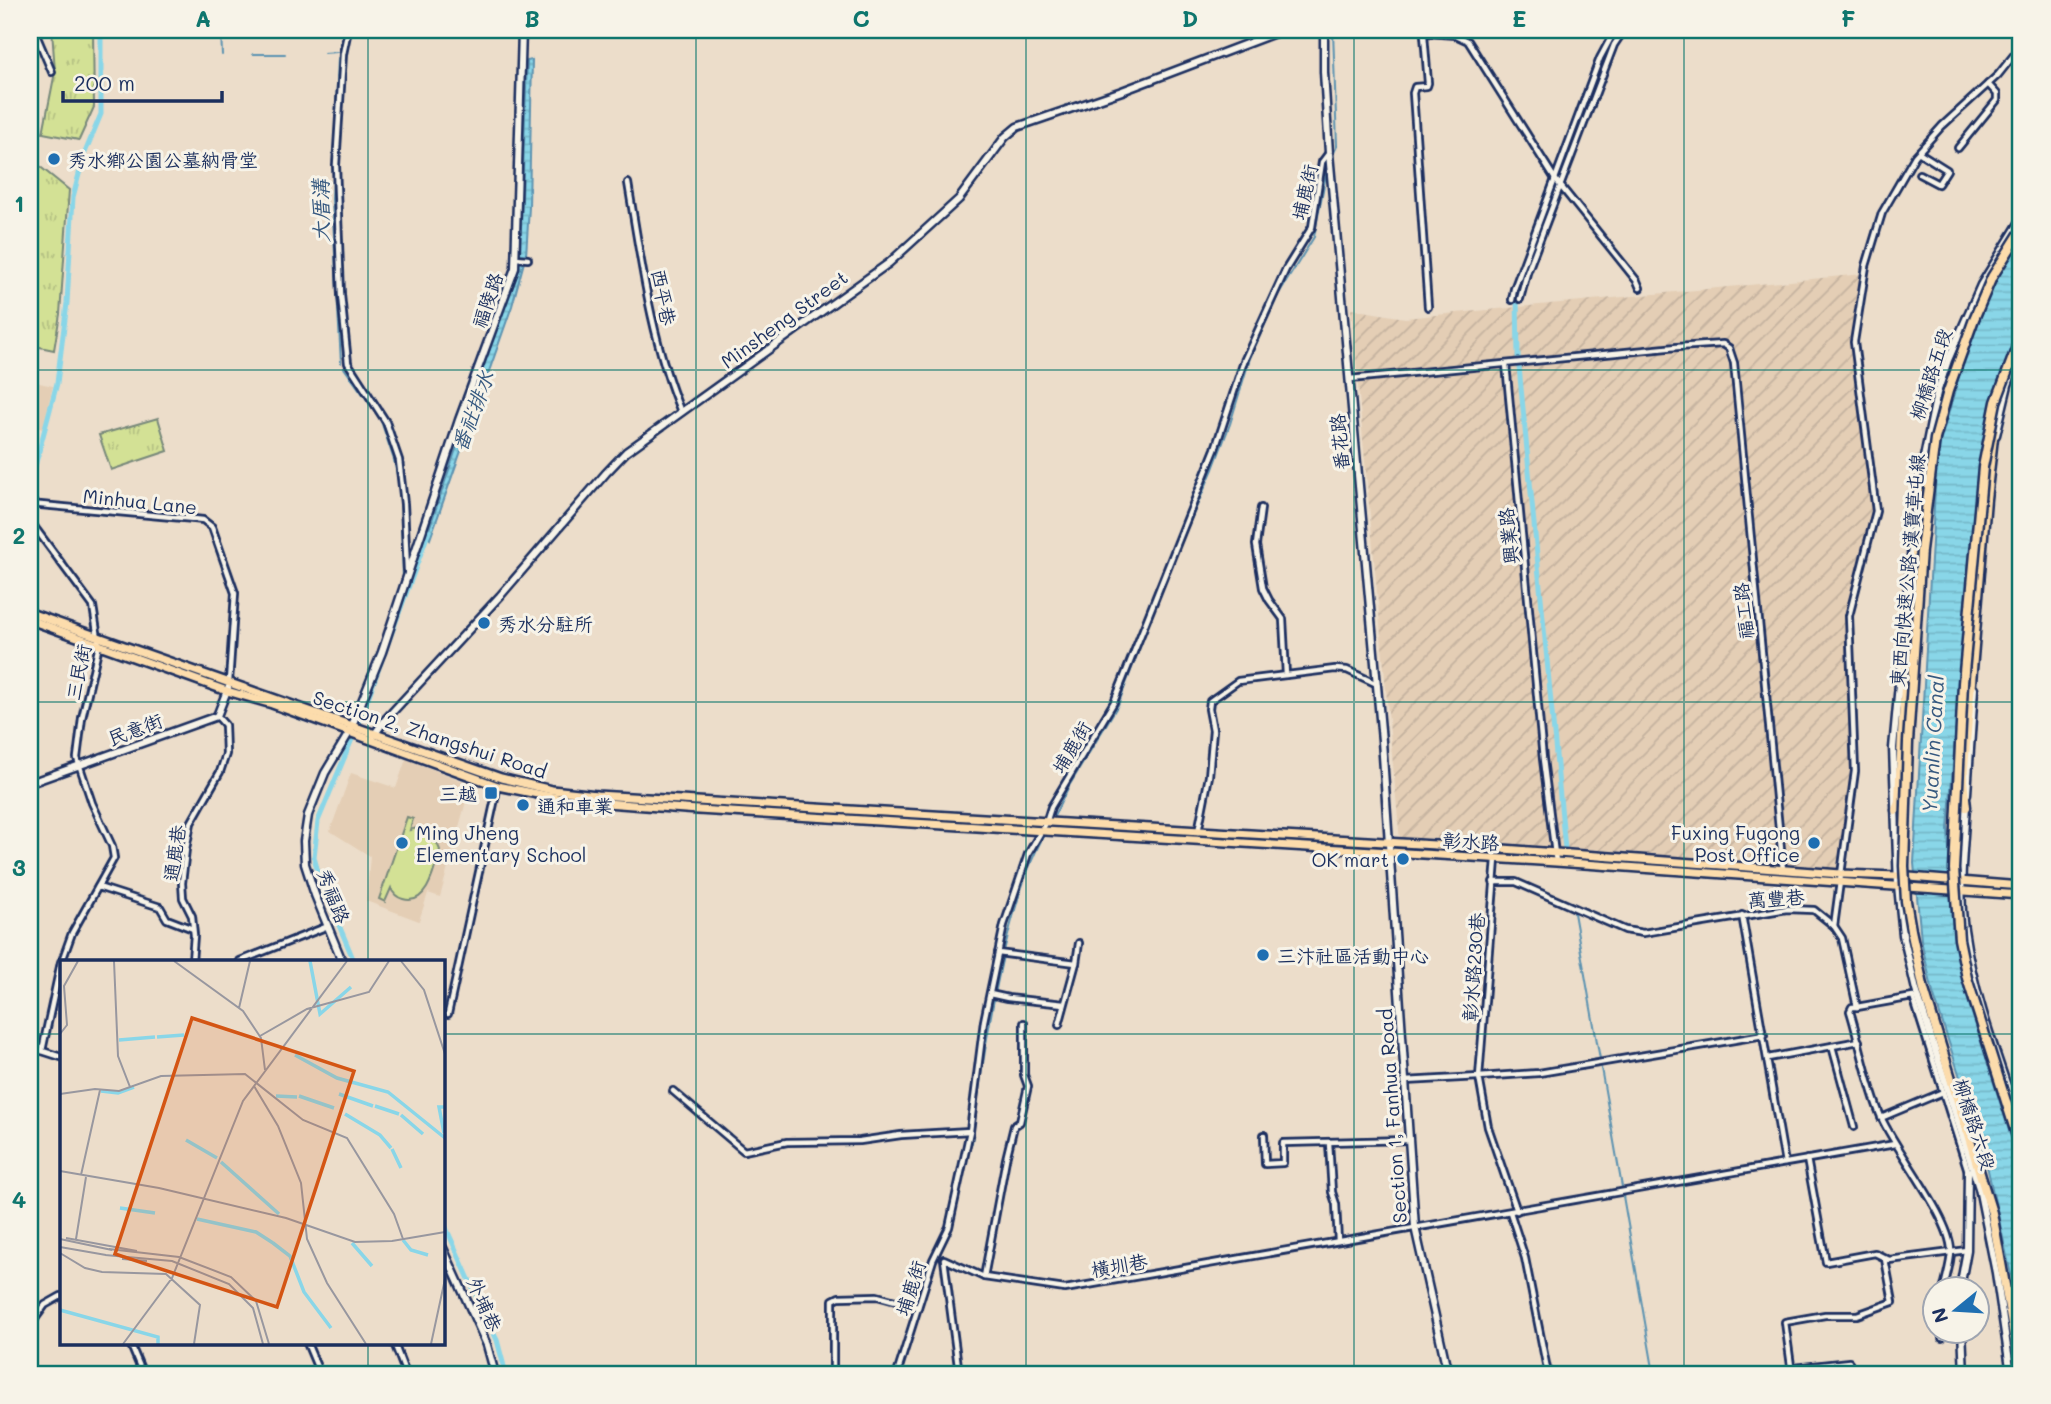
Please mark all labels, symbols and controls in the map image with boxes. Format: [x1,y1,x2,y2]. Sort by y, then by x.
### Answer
text: A [195,3,211,33]
text: B [524,3,540,33]
text: C [852,3,870,33]
text: D [1182,3,1198,33]
text: E [1512,3,1526,33]
text: F [1841,3,1855,33]
scale bar [63,60,222,104]
text: 200 m [74,69,135,96]
place label: 秀水鄉公園公墓納骨堂 [68,147,258,172]
marker: 秀水鄉公園公墓納骨堂 [46,151,62,167]
street label: 埔鹿街 [1285,161,1323,223]
water label: 大厝溝 [306,177,334,243]
text: 1 [14,188,24,218]
street label: Minsheng Street [715,264,853,374]
street label: 西平巷 [646,267,682,327]
street label: 福陵路 [466,269,508,331]
street label: 柳橋路五段 [1903,325,1957,423]
water label: 番社排水 [445,366,499,455]
street label: 番花路 [1324,413,1354,471]
street label: 東西向快速公路 漢寶草屯線 [1884,452,1930,688]
street label: Minhua Lane [82,483,198,519]
street label: 興業路 [1493,506,1523,566]
text: 2 [13,520,25,550]
street label: 福工路 [1728,581,1758,641]
place label: 秀水分駐所 [498,611,593,636]
marker: 秀水分駐所 [476,615,492,631]
street label: 三民街 [60,642,96,702]
water label: Yuanlin Canal [1915,674,1949,814]
street label: Section 2, Zhangshui Road [310,684,550,784]
street label: 民意街 [104,707,166,751]
street label: 埔鹿街 [1046,716,1096,778]
place label: 三越 [439,781,477,806]
marker: 三越 [483,785,499,801]
place label: 通和車業 [537,793,613,818]
marker: 通和車業 [515,797,531,813]
place label: Ming Jheng Elementary School [416,820,586,867]
place label: Fuxing Fugong Post Office [1671,820,1800,867]
street label: 通鹿巷 [158,823,190,883]
street label: 彰水路 [1442,827,1500,855]
marker: Ming Jheng Elementary School [394,835,410,851]
marker: Fuxing Fugong Post Office [1806,835,1822,851]
place label: OK mart [1311,847,1389,872]
marker: OK mart [1395,851,1411,867]
text: 3 [12,852,26,882]
street label: 秀福路 [312,865,356,927]
street label: 萬豐巷 [1747,884,1805,912]
street label: 彰水路230巷 [1457,912,1489,1022]
place label: 三汴社區活動中心 [1277,943,1429,968]
marker: 三汴社區活動中心 [1255,947,1271,963]
inset map [60,960,444,1344]
street label: Section 1, Fanhua Road [1372,1008,1412,1224]
street label: 柳橋路六段 [1948,1075,2002,1173]
text: 4 [12,1184,26,1214]
street label: 橫圳巷 [1089,1248,1149,1282]
street label: 埔鹿街 [889,1257,931,1319]
street label: 外埔巷 [462,1273,508,1335]
north arrow [1922,1274,1992,1344]
text: N [1925,1305,1953,1326]

